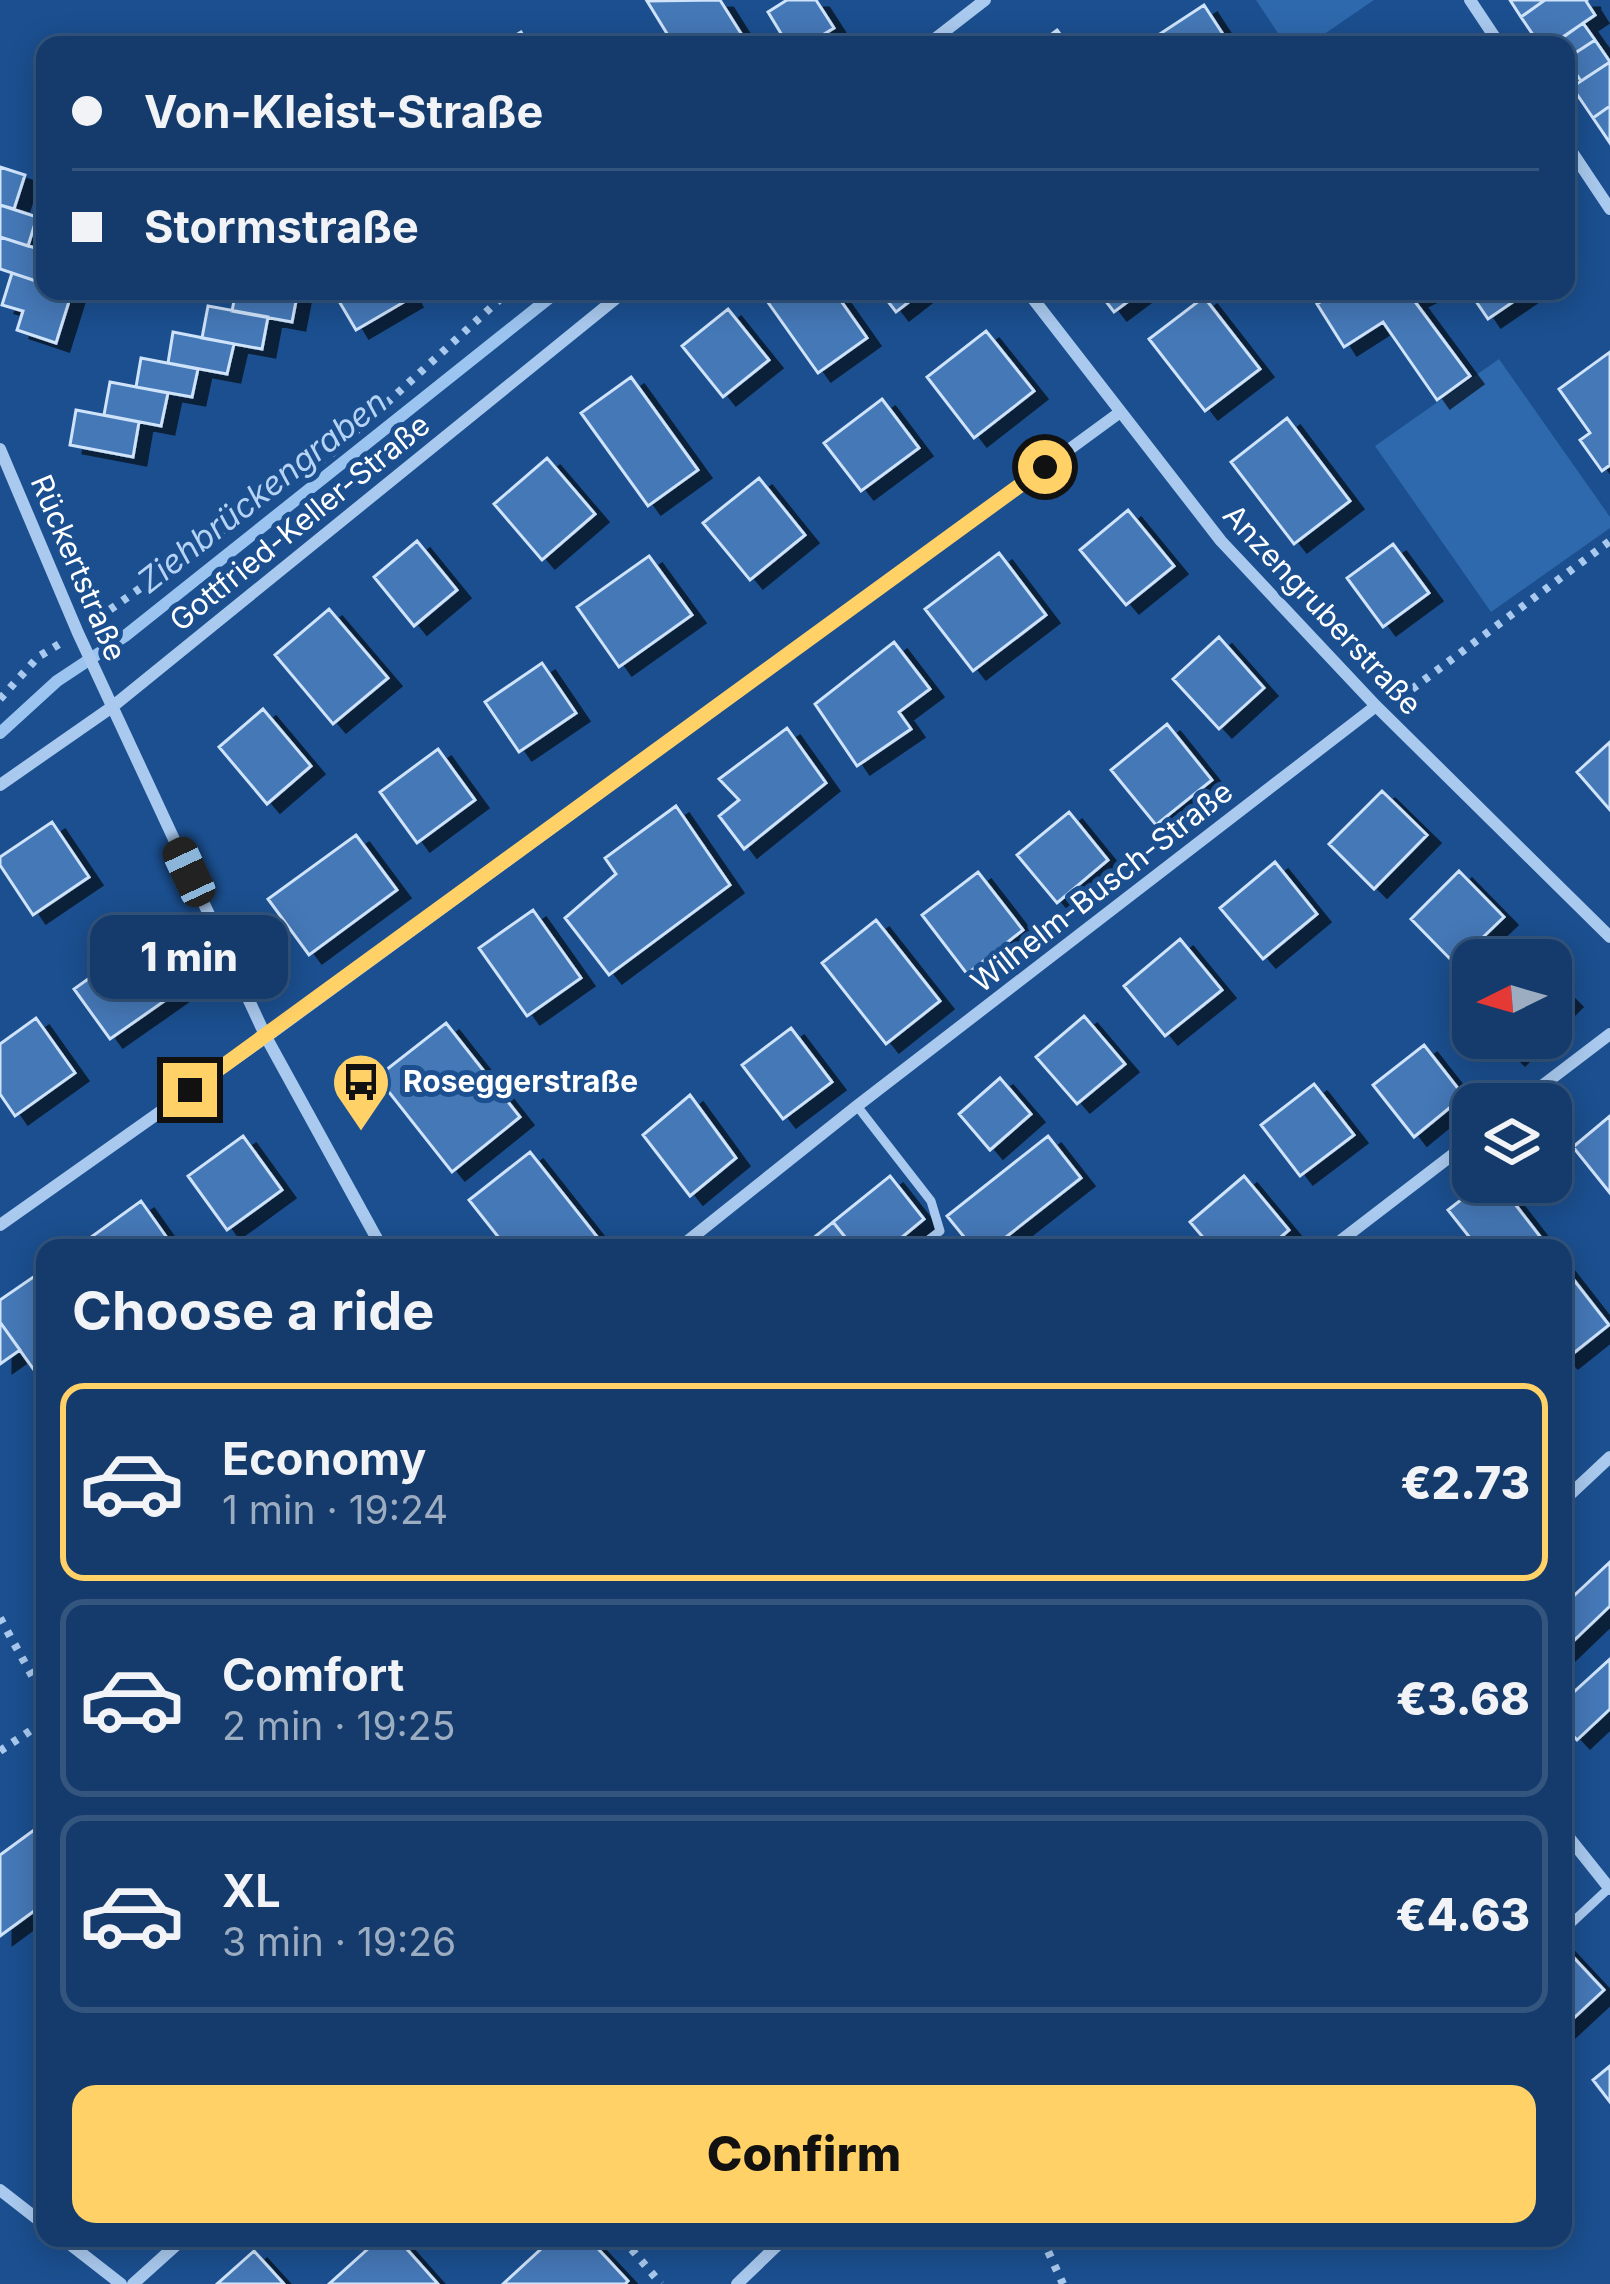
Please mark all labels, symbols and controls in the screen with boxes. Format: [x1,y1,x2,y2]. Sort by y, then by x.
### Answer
text: Von-Kleist-Straße [144,84,543,139]
text: Stormstraße [144,199,419,254]
water label: Ziehbrückengraben [129,381,395,601]
street label: Gottfried-Keller-Straße [162,406,437,638]
route start [1018,440,1072,494]
street label: Rückertstraße [24,469,134,666]
street label: Anzengruberstraße [1216,497,1429,722]
street label: Wilhelm-Busch-Straße [964,773,1239,999]
car [157,832,221,912]
callout: 1 min [91,916,289,1000]
text: 1 min [140,933,238,980]
north arrow [1452,939,1572,1059]
map controls [1452,939,1572,1203]
bus stop icon: Roseggerstraße [330,1051,392,1133]
route end [163,1063,217,1117]
place label: Roseggerstraße [403,1063,638,1099]
button: layers [1452,1083,1572,1203]
text: Choose a ride [72,1278,434,1343]
icon: car [78,1428,186,1536]
text: Economy [222,1431,426,1486]
text: €2.73 [1400,1455,1530,1510]
text: 1 min · 19:24 [222,1486,448,1533]
icon: car [78,1644,186,1752]
text: Comfort [222,1647,404,1702]
text: €3.68 [1396,1671,1530,1726]
text: 2 min · 19:25 [222,1702,455,1749]
icon: car [78,1860,186,1968]
text: XL [222,1863,281,1918]
text: €4.63 [1396,1887,1530,1942]
text: 3 min · 19:26 [222,1918,456,1965]
button: Confirm [72,2085,1536,2223]

